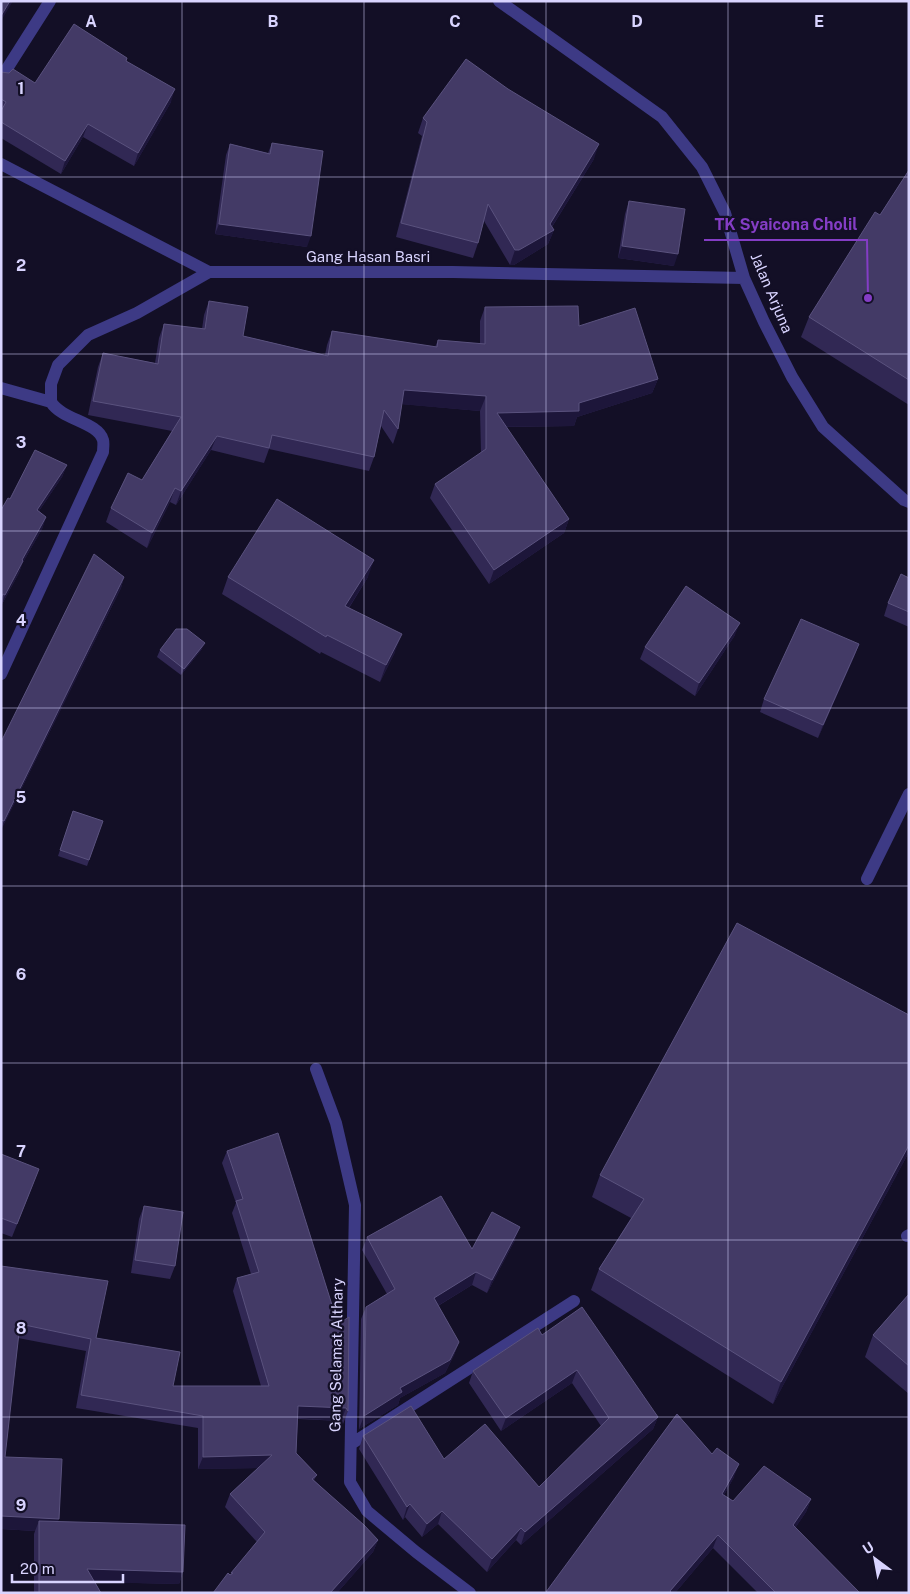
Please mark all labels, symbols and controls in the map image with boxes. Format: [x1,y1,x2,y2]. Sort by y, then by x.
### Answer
text: A [85,12,97,31]
text: B [268,12,279,31]
text: C [449,12,461,31]
text: D [631,12,643,31]
text: E [814,12,824,31]
text: 1 [18,79,24,98]
callout: TK Syaicona Cholil [704,209,867,240]
text: TK Syaicona Cholil [714,215,858,234]
street label: Gang Hasan Basri [306,248,430,265]
street label: Jalan Arjuna [747,250,797,336]
text: 2 [16,256,26,275]
text: 3 [16,433,26,452]
text: 4 [16,611,27,630]
text: 5 [16,788,27,807]
text: 6 [16,965,26,984]
text: 7 [16,1142,26,1161]
street label: Gang Selamat Althary [326,1278,346,1432]
text: 8 [16,1319,27,1338]
text: 9 [16,1496,26,1515]
north arrow [850,1534,900,1584]
text: U [860,1539,877,1557]
scale bar [12,1552,124,1584]
text: 20 m [20,1560,55,1577]

